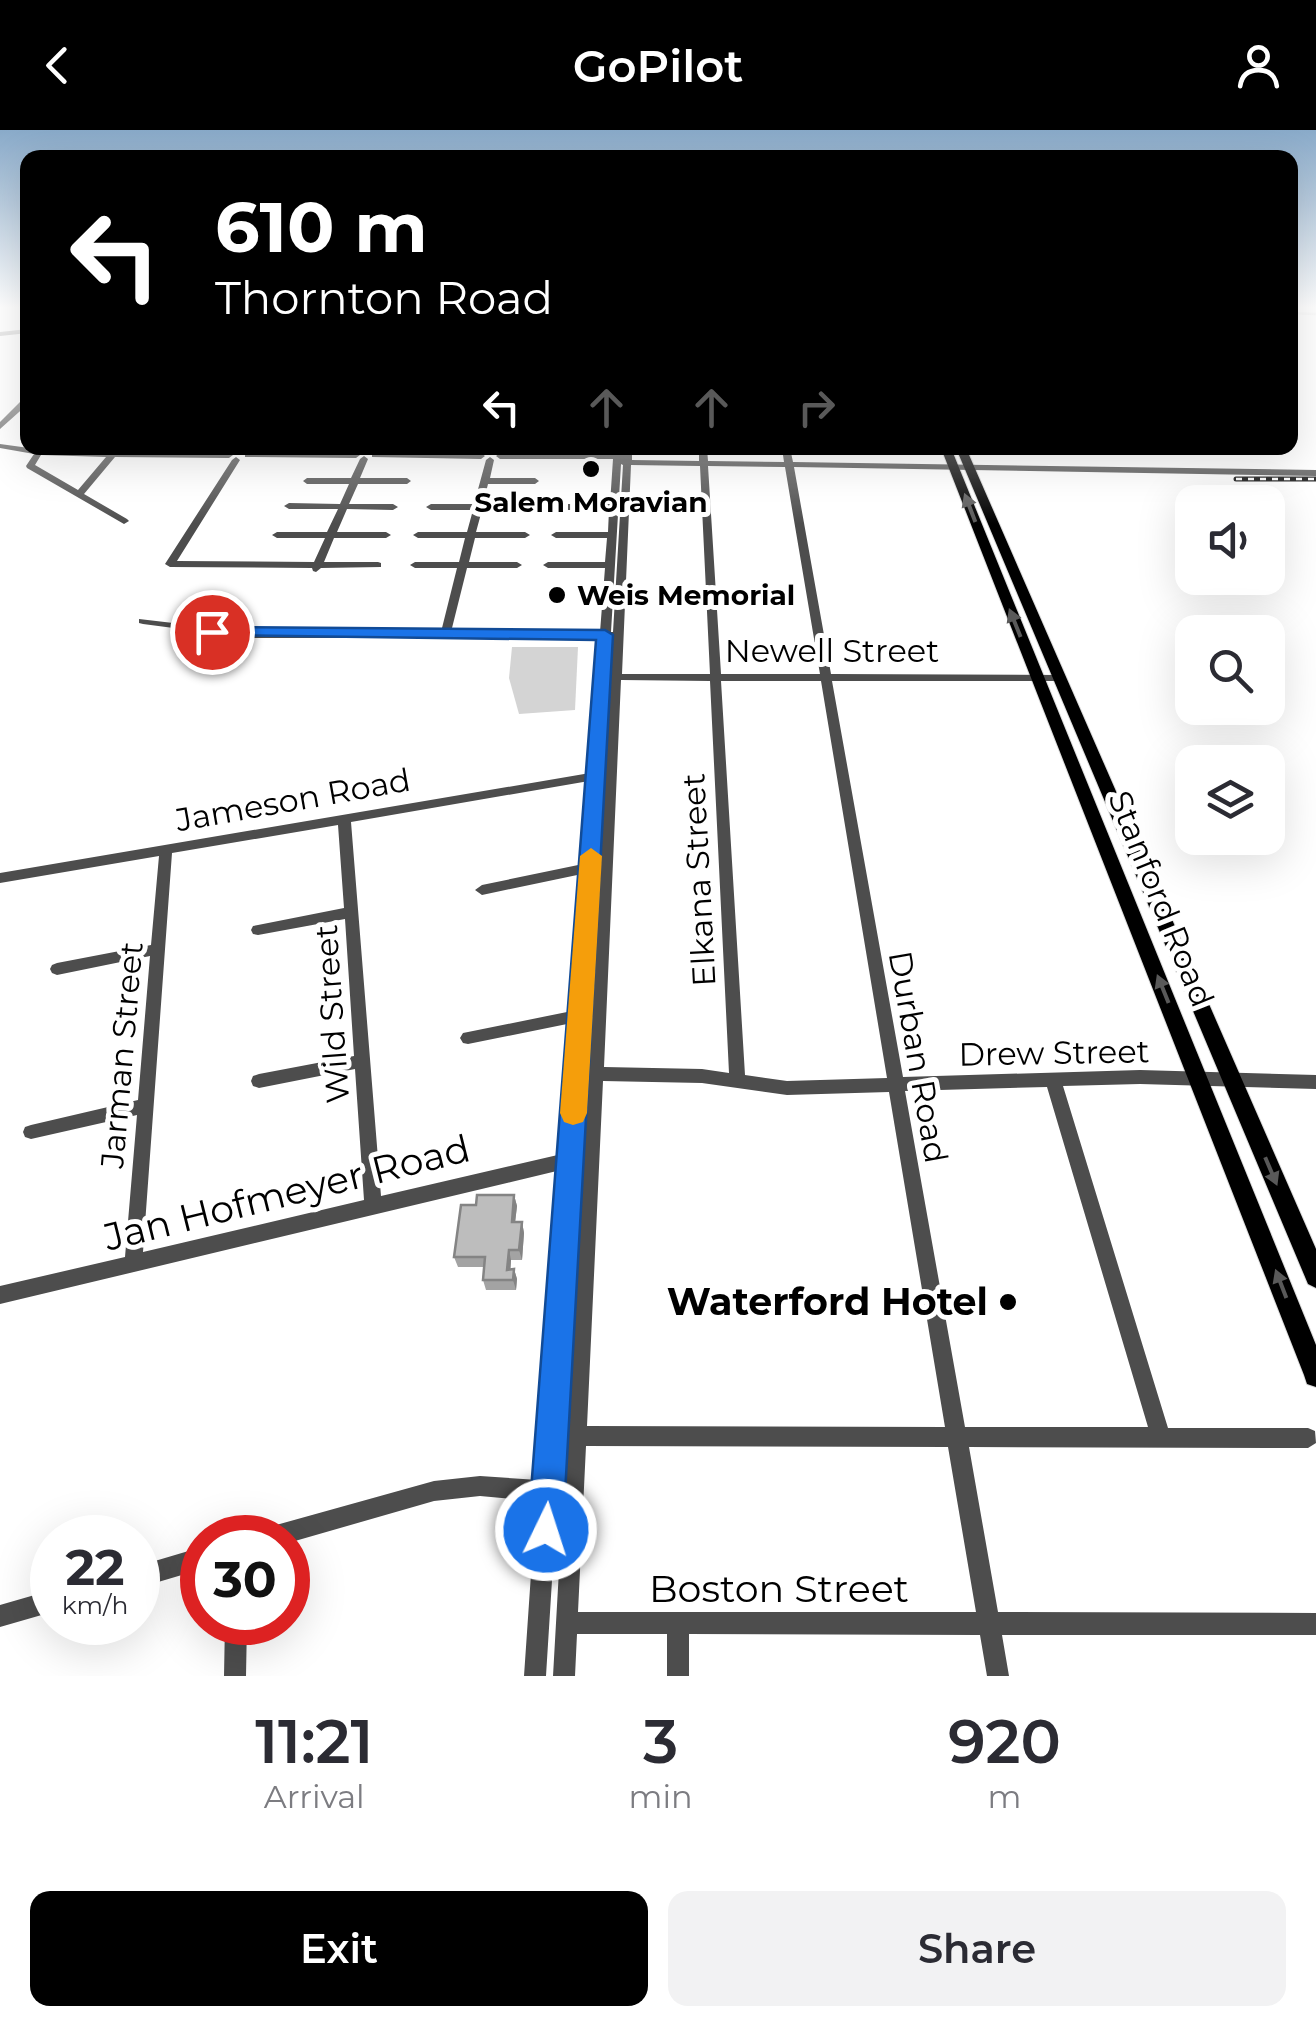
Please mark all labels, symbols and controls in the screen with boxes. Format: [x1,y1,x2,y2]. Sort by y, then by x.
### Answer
icon: back [30,38,85,93]
text: GoPilot [573,38,743,93]
icon: person [1231,38,1286,93]
text: 610 m [215,184,428,270]
icon: left [50,190,180,320]
text: Thornton Road [215,270,553,325]
icon: left [474,380,529,435]
icon: ahead [579,380,634,435]
icon: ahead [684,380,739,435]
icon: right [789,380,844,435]
marker: Salem Moravian [580,458,602,480]
place label: Salem Moravian [474,485,708,519]
map controls [1175,485,1285,855]
button: sound [1175,485,1285,595]
one-way arrow [961,492,977,522]
place label: Weis Memorial [577,578,795,612]
marker: Weis Memorial [546,584,568,606]
pin [170,590,255,675]
icon: arrive [185,605,240,660]
one-way arrow [1007,608,1023,638]
button: search [1175,615,1285,725]
street label: Newell Street [725,631,939,670]
button: layers [1175,745,1285,855]
street label: Jameson Road [172,760,413,840]
street label: Elkana Street [673,772,724,988]
street label: Stanford Road [1100,785,1223,1012]
street label: Wild Street [306,923,357,1105]
street label: Jarman Street [92,940,151,1171]
street label: Durban Road [881,948,956,1166]
one-way arrow [1154,974,1170,1004]
street label: Drew Street [958,1031,1150,1074]
street label: Jan Hofmeyer Road [98,1124,475,1261]
one-way arrow [1263,1156,1279,1186]
one-way arrow [1272,1269,1288,1299]
place label: Waterford Hotel [667,1278,988,1325]
marker: Waterford Hotel [997,1291,1019,1313]
position arrow [494,1478,598,1582]
speed limit sign: 30 [180,1515,310,1645]
text: 22 [66,1537,125,1598]
street label: Boston Street [649,1565,909,1612]
text: km/h [62,1590,128,1620]
text: 11:21 [255,1705,373,1778]
text: 3 [643,1705,678,1778]
text: 920 [948,1705,1061,1778]
text: Arrival [264,1777,365,1816]
text: min [629,1777,693,1816]
text: m [987,1777,1021,1816]
button: Exit [30,1891,648,2006]
button: Share [668,1891,1286,2006]

